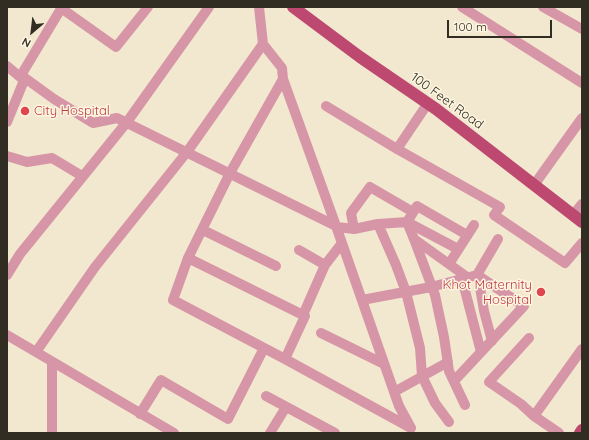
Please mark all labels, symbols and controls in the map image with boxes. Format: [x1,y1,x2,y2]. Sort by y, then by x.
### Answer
north arrow [12,12,52,52]
scale bar [449,12,554,38]
text: 100 m [454,19,487,34]
text: N [20,35,33,51]
street label: 100 Feet Road [408,69,486,133]
place label: City Hospital [34,103,110,119]
marker: City Hospital [19,105,31,117]
place label: Khot Maternity Hospital [443,277,532,308]
marker: Khot Maternity Hospital [535,286,547,298]

